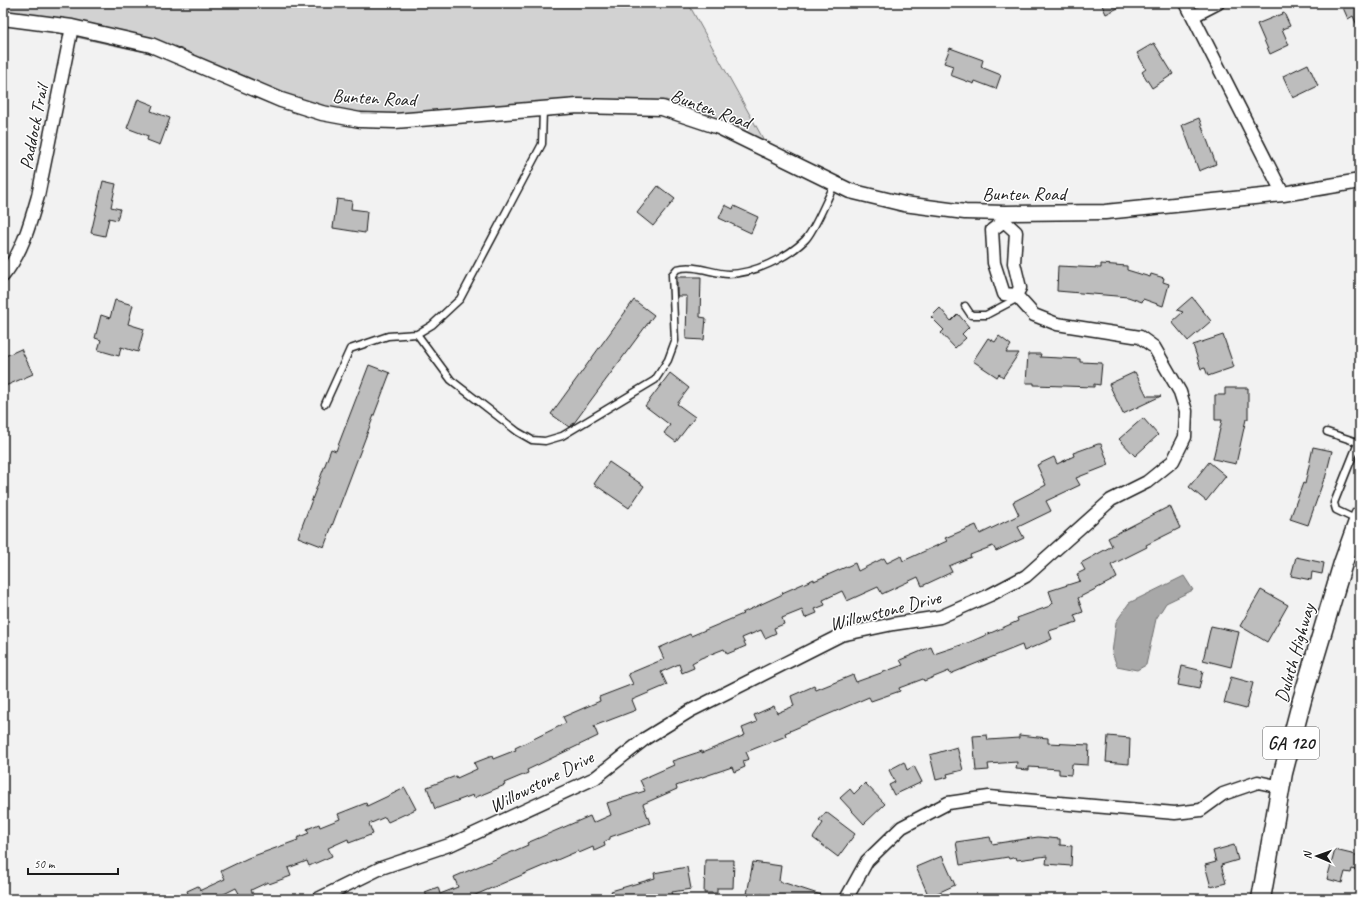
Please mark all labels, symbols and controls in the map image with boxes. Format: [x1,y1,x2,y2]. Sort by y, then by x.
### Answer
street label: Paddock Trail [14,79,55,172]
street label: Bunten Road [667,83,757,136]
street label: Bunten Road [332,84,420,112]
street label: Bunten Road [982,182,1069,206]
street label: Willowstone Drive [827,585,945,636]
street label: Duluth Highway [1269,600,1321,706]
road number: GA 120 [1263,727,1319,759]
street label: Willowstone Drive [485,745,599,818]
north arrow [1297,836,1337,876]
scale bar [28,850,118,876]
text: N [1300,850,1314,859]
text: 50 m [34,856,56,872]

